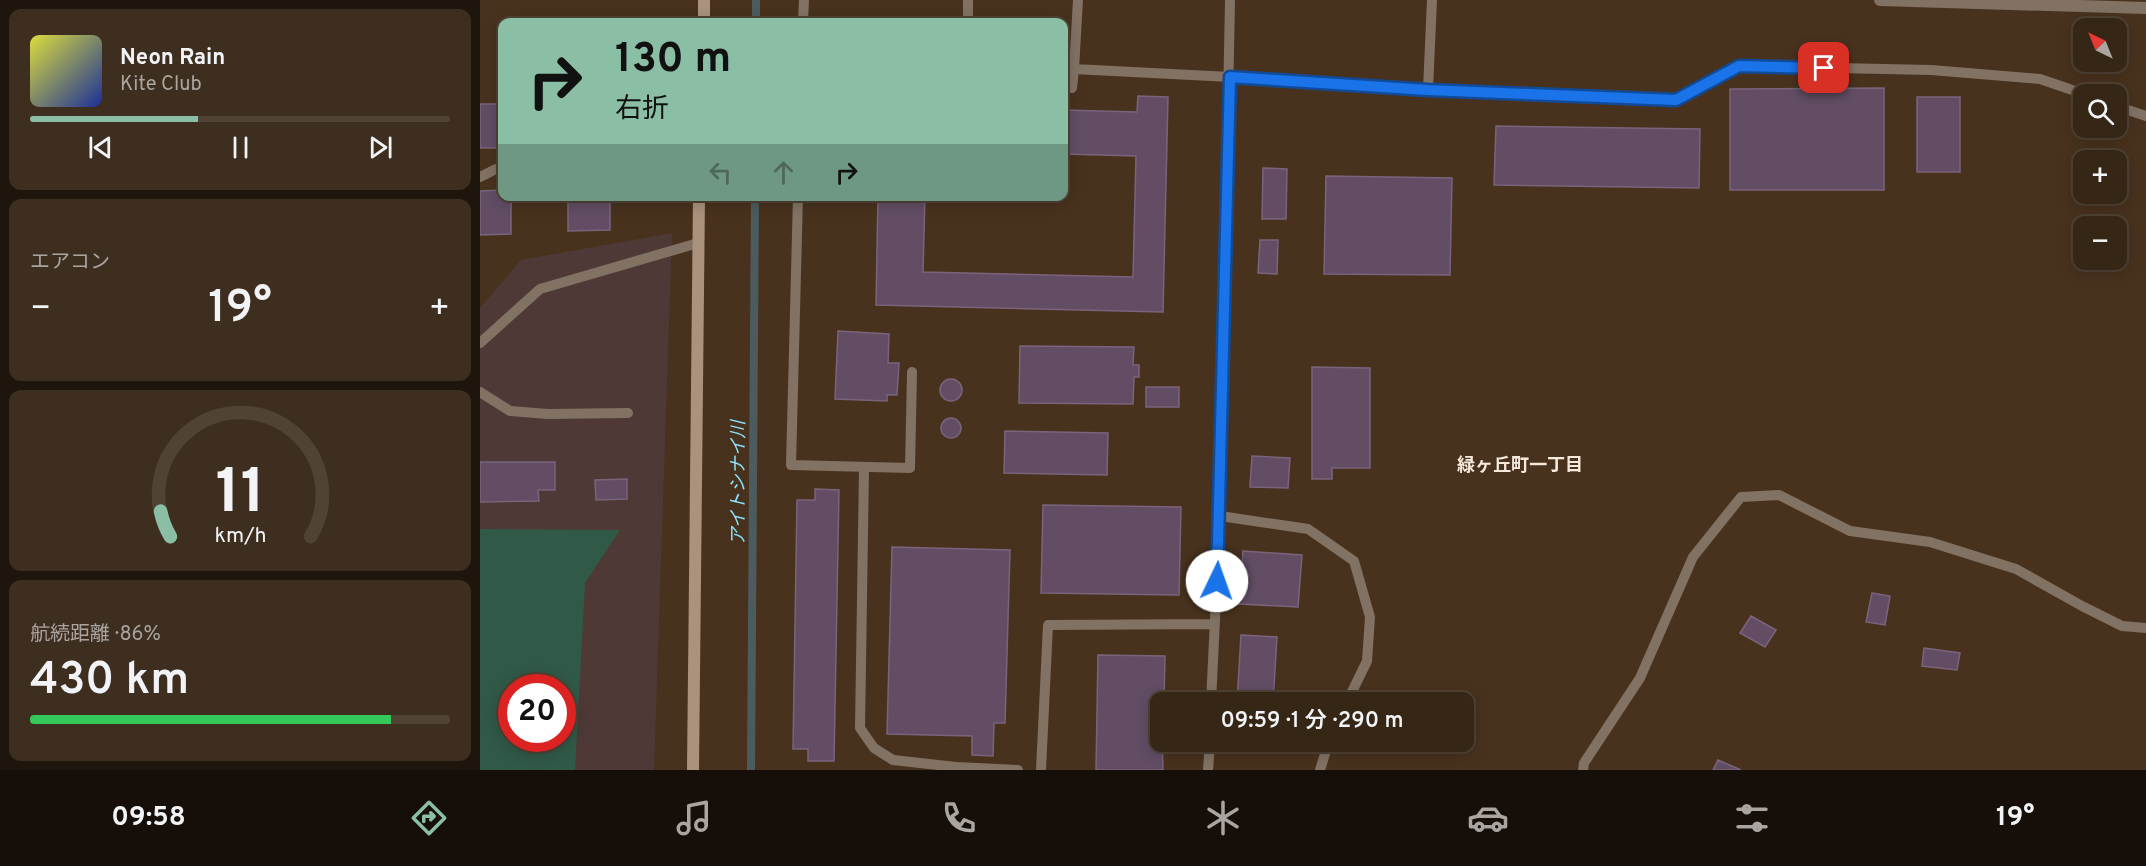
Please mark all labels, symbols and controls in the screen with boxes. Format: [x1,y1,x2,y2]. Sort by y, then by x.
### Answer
north arrow [2073,18,2127,72]
map controls [2073,18,2127,270]
text: 130 m [615,34,731,87]
icon: right [516,42,594,120]
pin [1798,42,1849,93]
text: Neon Rain [120,45,225,72]
icon: arrive [1807,51,1840,84]
text: Kite Club [120,72,202,98]
button: search [2073,84,2127,138]
text: 右折 [615,93,669,127]
icon: previous [84,131,117,164]
icon: pause [224,131,257,164]
icon: next [364,131,397,164]
button: + [2073,150,2127,204]
icon: left [704,156,737,189]
icon: ahead [767,156,800,189]
icon: right [830,156,863,189]
button: − [2073,216,2127,270]
text: エアコン [30,250,110,276]
text: 19° [208,281,272,338]
text: − [30,289,51,331]
text: + [429,289,450,331]
water label: アイトシナイ川 [728,418,751,546]
district label: 緑ヶ丘町一丁目 [1457,455,1583,478]
text: 11 [215,456,265,535]
text: km/h [214,524,266,551]
position arrow [1185,549,1249,613]
text: 航続距離 · 86% [30,622,161,648]
text: 430 km [30,653,189,710]
speed limit sign: 20 [498,674,576,752]
text: 09:59 · 1 分 · 290 m [1221,708,1403,735]
icon: directions [408,797,450,839]
icon: music [673,797,715,839]
icon: phone [938,797,980,839]
icon: climate [1202,797,1244,839]
icon: car [1467,797,1509,839]
icon: filters [1731,797,1773,839]
text: 09:58 [111,801,186,835]
text: 19° [1996,801,2035,835]

